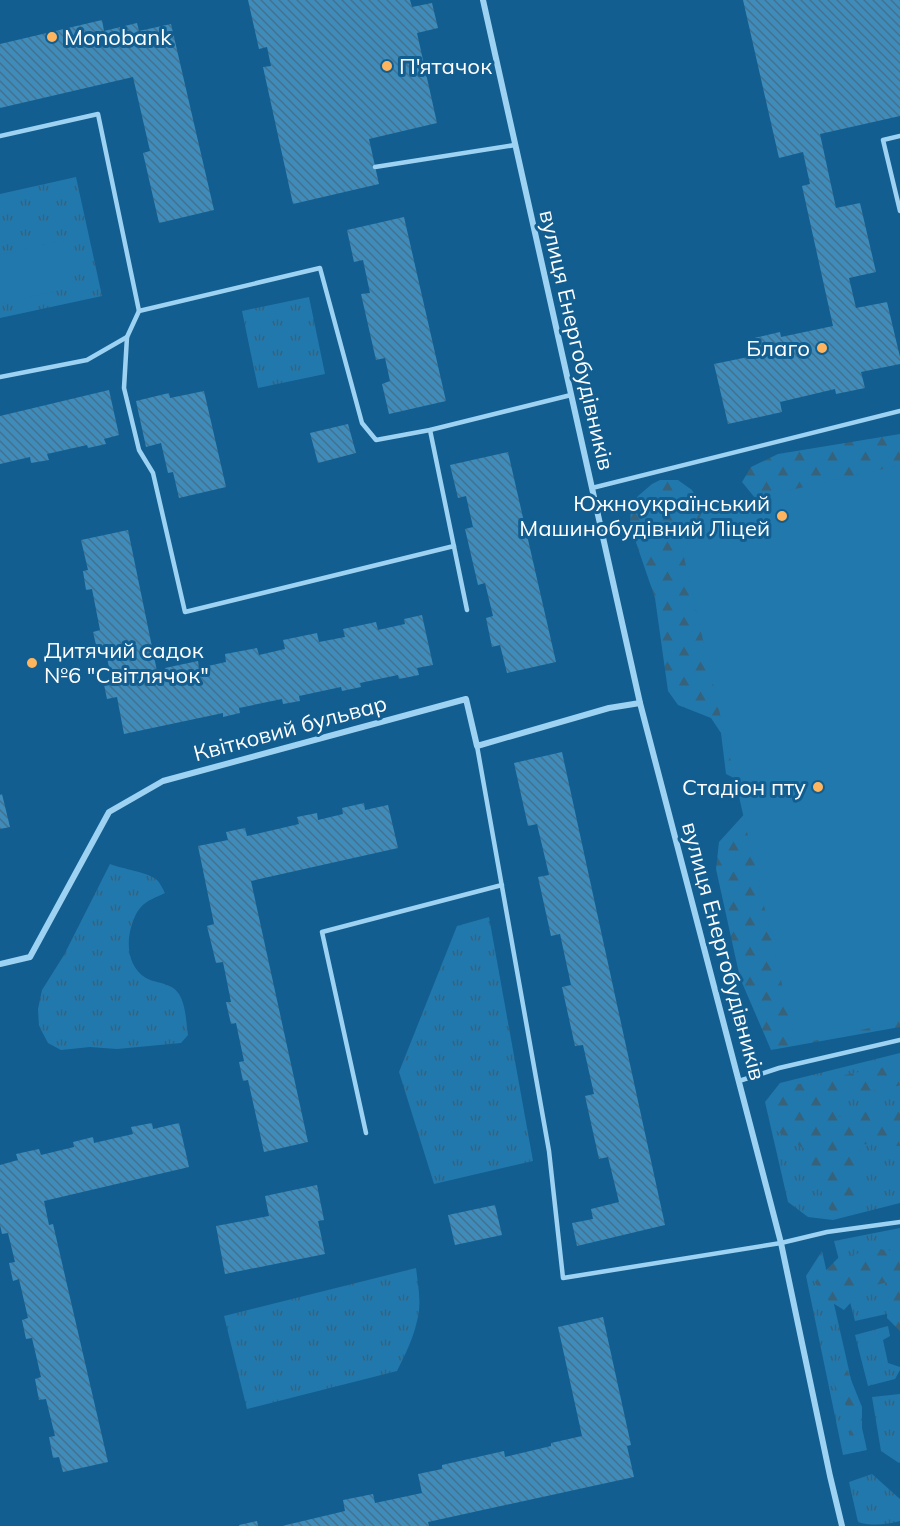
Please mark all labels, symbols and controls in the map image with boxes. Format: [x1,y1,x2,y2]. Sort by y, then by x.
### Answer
place label: Monobank [64,23,172,51]
marker: Monobank [45,30,59,44]
place label: П'ятачок [399,52,492,80]
marker: П'ятачок [380,59,394,73]
street label: вулиця Енергобудівників [533,207,621,473]
place label: Благо [746,334,810,362]
marker: Благо [815,341,829,355]
place label: Южноукраїнський Машинобудівний Ліцей [519,489,770,542]
marker: Южноукраїнський Машинобудівний Ліцей [775,509,789,523]
place label: Дитячий садок №6 "Світлячок" [44,636,209,689]
marker: Дитячий садок №6 "Світлячок" [25,656,39,670]
street label: Квітковий бульвар [190,689,390,767]
place label: Стадіон пту [682,773,806,801]
marker: Стадіон пту [811,780,825,794]
street label: вулиця Енергобудівників [676,819,772,1083]

